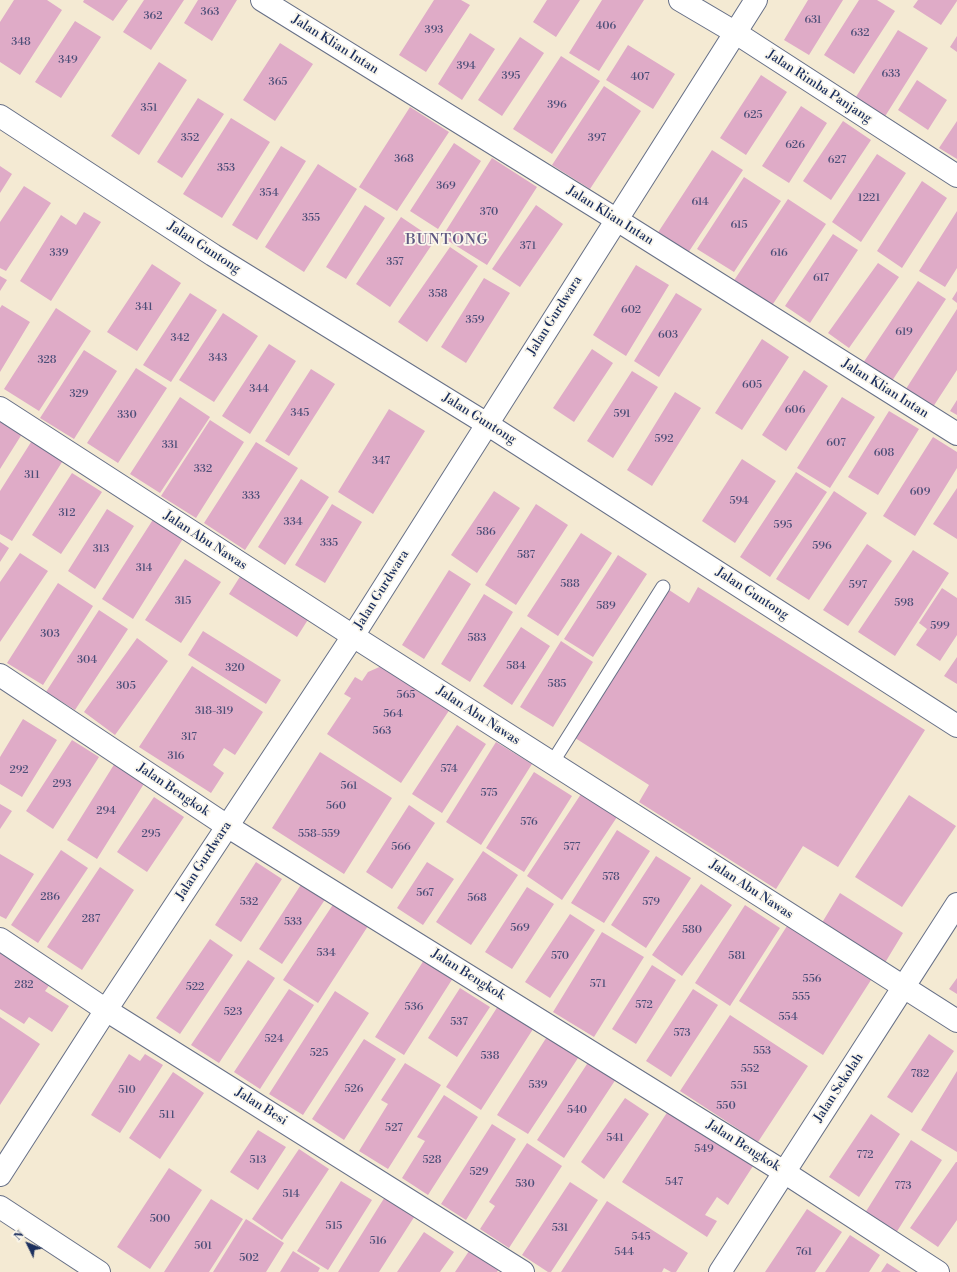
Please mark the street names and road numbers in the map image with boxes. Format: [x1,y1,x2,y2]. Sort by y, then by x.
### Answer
street label: Jalan Klian Intan [289,12,381,78]
street label: Jalan Rimba Panjang [764,47,874,127]
street label: Jalan Klian Intan [564,183,656,249]
street label: Jalan Guntong [165,219,243,277]
street label: Jalan Gurdwara [524,273,586,359]
street label: Jalan Klian Intan [839,356,931,422]
street label: Jalan Guntong [439,390,519,448]
street label: Jalan Abu Nawas [160,508,250,574]
street label: Jalan Gurdwara [351,547,413,633]
street label: Jalan Guntong [713,565,791,623]
street label: Jalan Abu Nawas [433,683,523,749]
street label: Jalan Bengkok [134,760,212,820]
street label: Jalan Gurdwara [173,819,235,903]
street label: Jalan Abu Nawas [706,857,796,923]
street label: Jalan Bengkok [428,946,508,1004]
street label: Jalan Sekolah [811,1051,867,1125]
street label: Jalan Besi [232,1085,290,1129]
street label: Jalan Bengkok [703,1117,783,1175]

